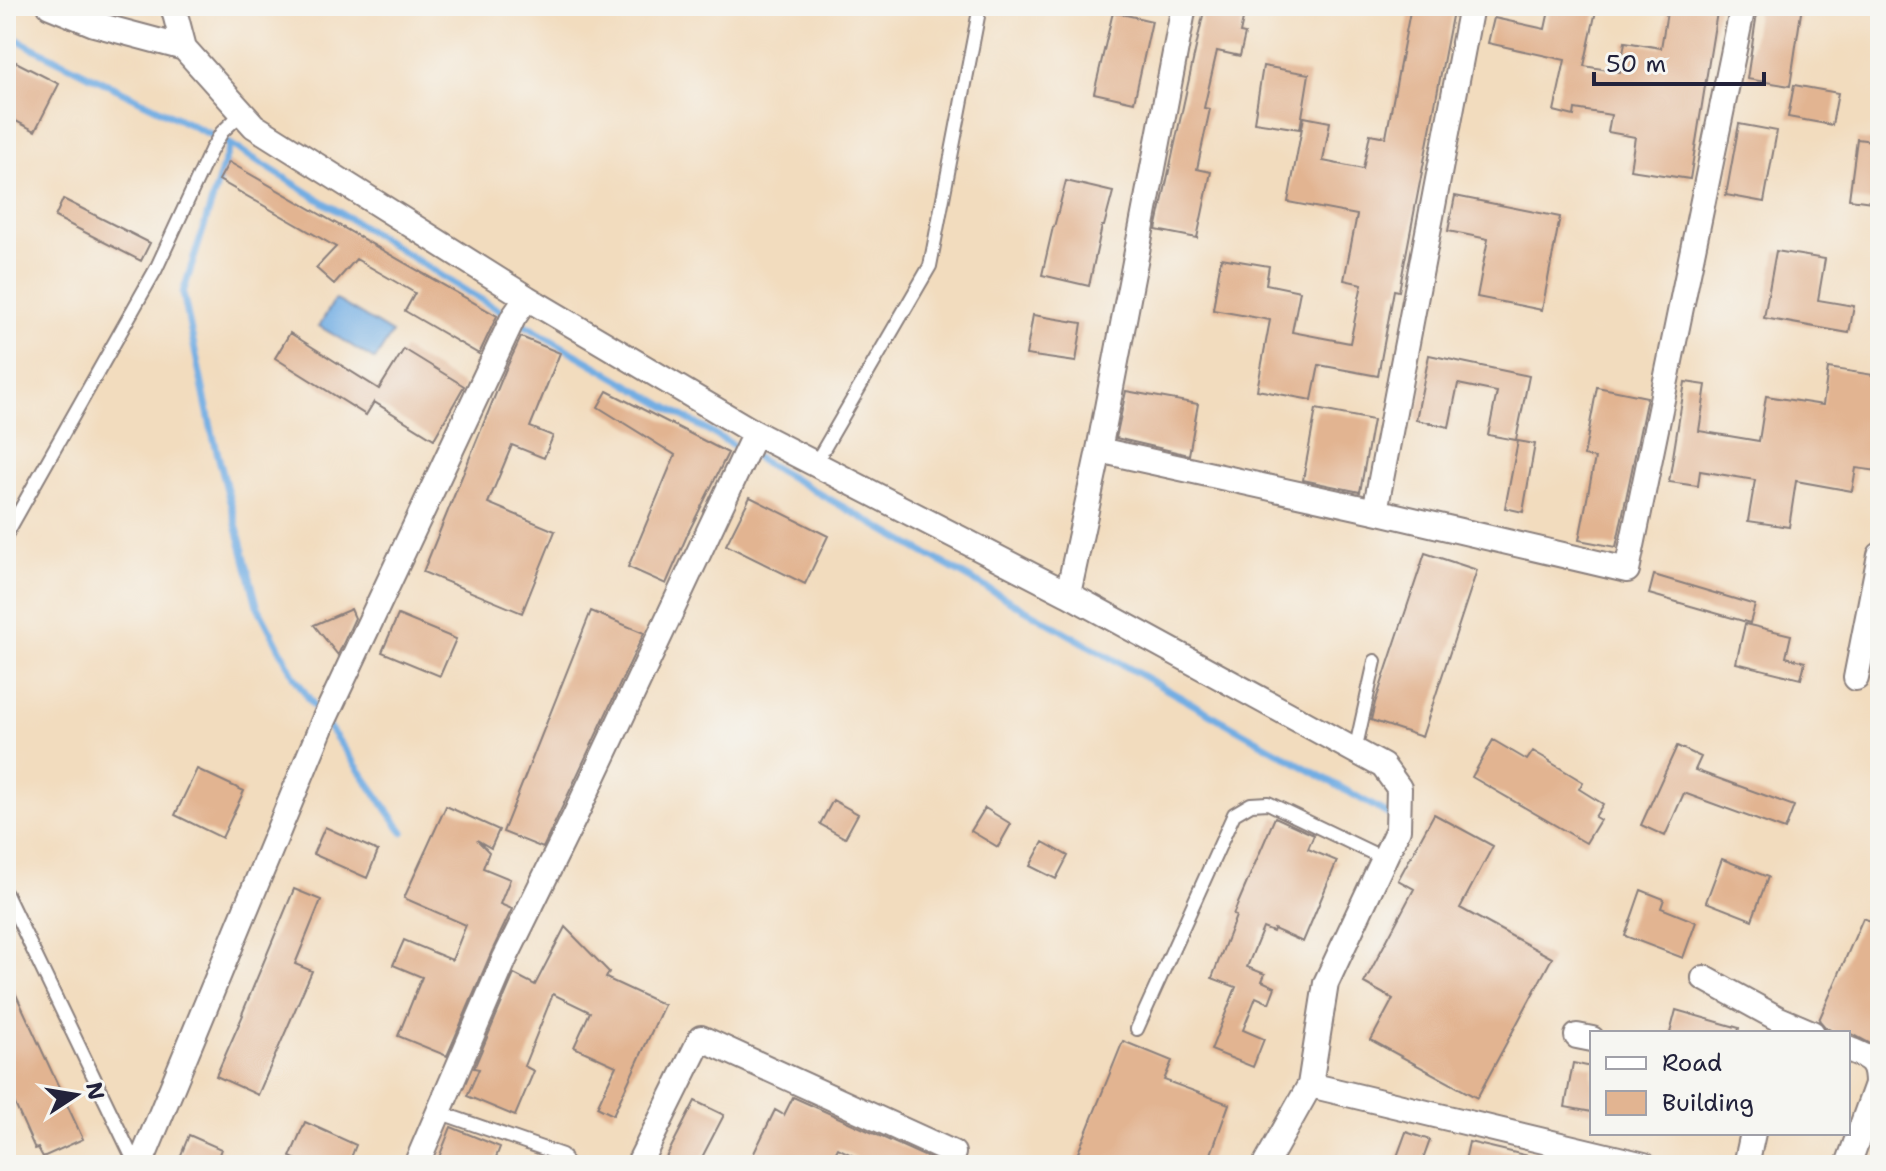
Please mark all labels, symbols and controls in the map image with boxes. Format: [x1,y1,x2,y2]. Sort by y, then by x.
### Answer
scale bar [1594,36,1764,86]
text: 50 m [1606,48,1666,80]
legend [1590,1031,1850,1135]
text: Road [1662,1047,1722,1079]
north arrow [36,1055,116,1135]
text: N [79,1079,111,1102]
text: Building [1662,1087,1754,1119]

